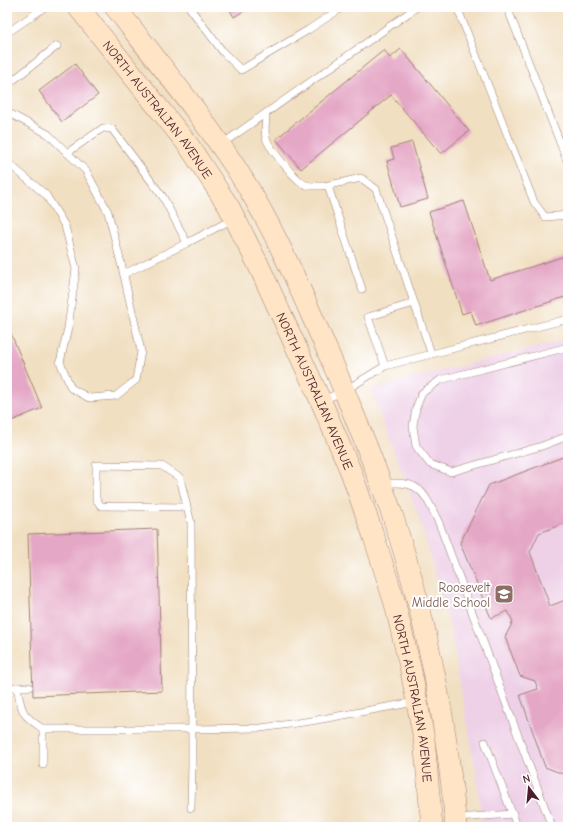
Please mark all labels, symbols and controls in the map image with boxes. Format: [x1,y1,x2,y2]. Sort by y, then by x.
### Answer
street label: NORTH AUSTRALIAN AVENUE [100,38,215,182]
street label: NORTH AUSTRALIAN AVENUE [273,310,356,472]
place label: Roosevelt Middle School [412,580,491,610]
school or university icon: Roosevelt Middle School [493,583,515,605]
street label: NORTH AUSTRALIAN AVENUE [390,613,435,783]
north arrow [509,768,549,808]
text: N [521,772,532,786]

